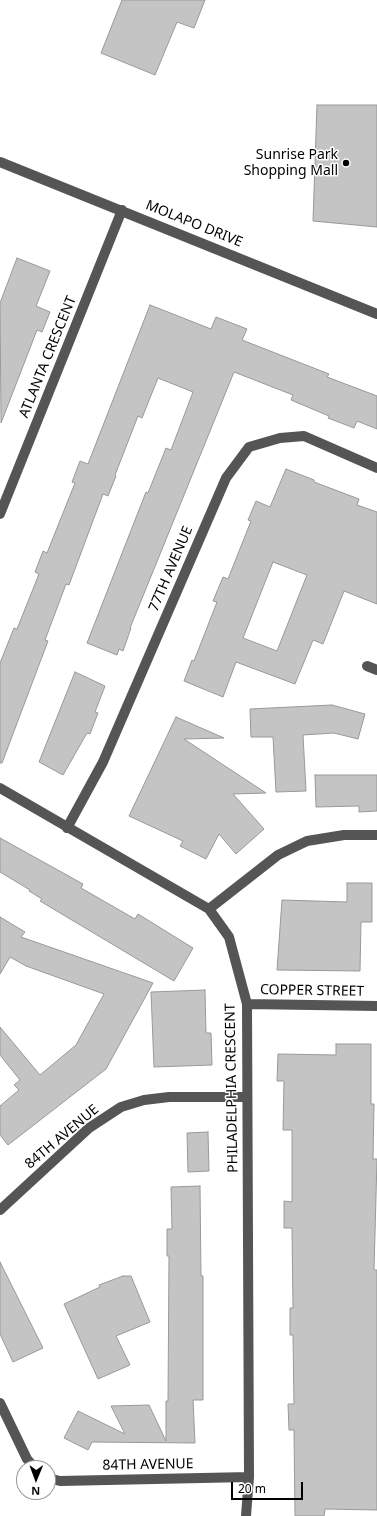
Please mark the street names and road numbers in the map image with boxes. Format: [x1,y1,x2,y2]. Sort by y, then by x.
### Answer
street label: MOLAPO DRIVE [143,197,245,251]
street label: ATLANTA CRESCENT [16,294,80,420]
street label: 77TH AVENUE [145,524,197,614]
street label: COPPER STREET [260,982,364,1000]
street label: PHILADELPHIA CRESCENT [222,1003,242,1173]
street label: 84TH AVENUE [22,1101,102,1173]
street label: 84TH AVENUE [102,1456,194,1474]

